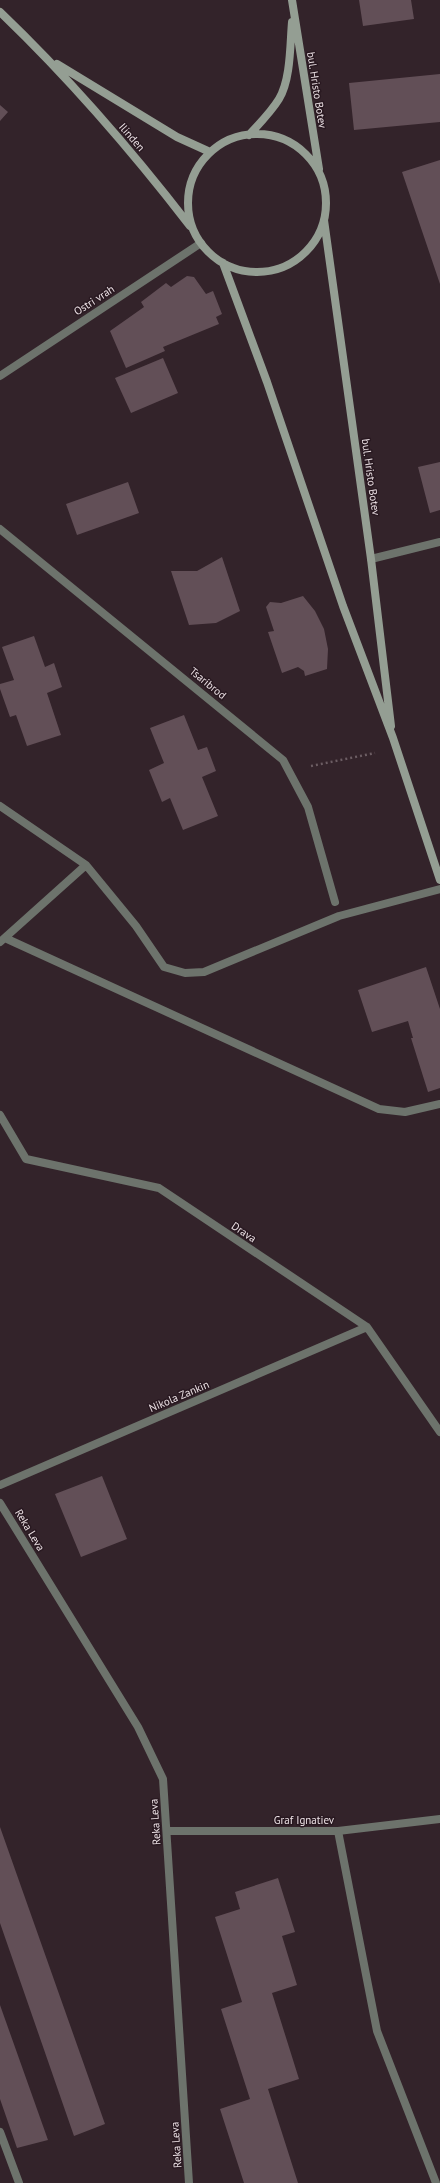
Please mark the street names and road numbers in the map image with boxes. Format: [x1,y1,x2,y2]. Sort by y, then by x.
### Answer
street label: bul. Hristo Botev [304,51,330,130]
street label: Ilinden [116,120,148,154]
street label: Ostri vrah [71,282,117,318]
street label: bul. Hristo Botev [359,438,383,517]
street label: Tsaribrod [187,664,229,702]
street label: Drava [229,1219,259,1245]
street label: Nikola Zankin [147,1377,211,1415]
street label: Reka Leva [12,1506,48,1554]
street label: Reka Leva [146,1798,164,1846]
street label: Graf Ignatiev [274,1813,335,1827]
street label: Reka Leva [167,2121,185,2169]

